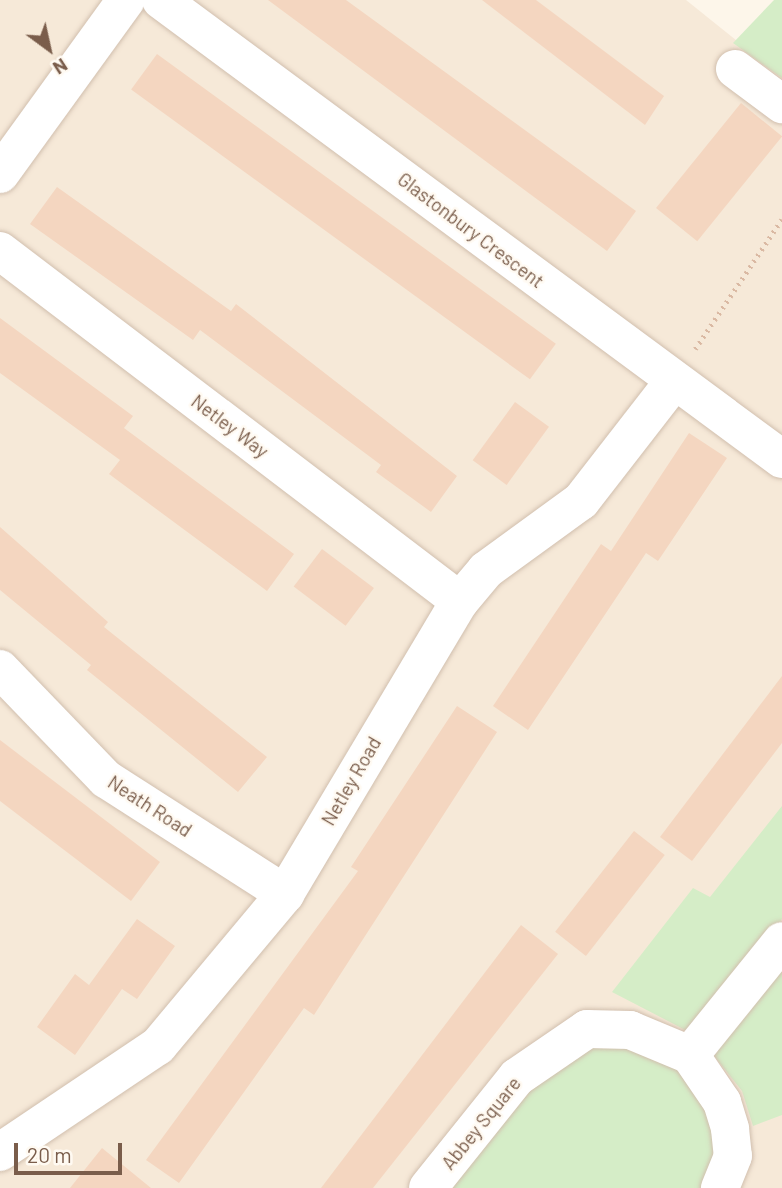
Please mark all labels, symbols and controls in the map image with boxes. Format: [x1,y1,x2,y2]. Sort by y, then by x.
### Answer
north arrow [14,14,84,84]
text: N [49,54,72,80]
street label: Glastonbury Crescent [393,168,549,292]
street label: Netley Way [187,390,273,462]
street label: Netley Road [316,733,386,829]
street label: Neath Road [104,770,196,842]
street label: Abbey Square [437,1072,525,1174]
scale bar [18,1128,126,1172]
text: 20 m [27,1142,72,1167]

